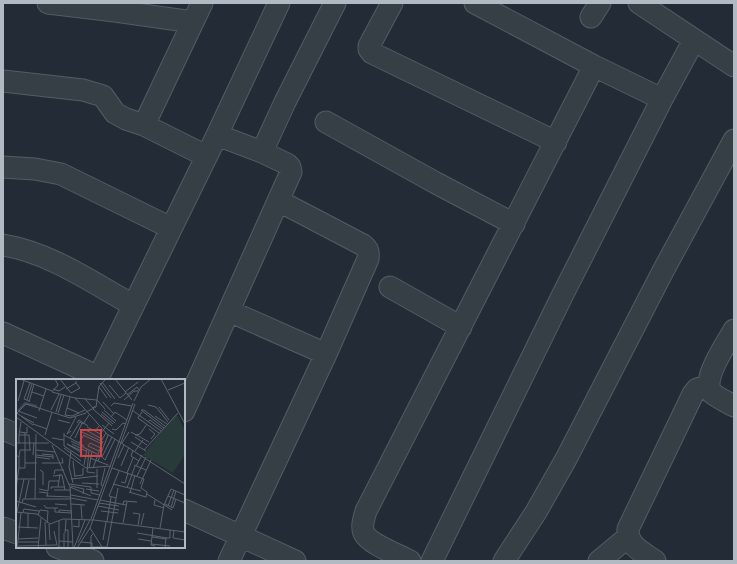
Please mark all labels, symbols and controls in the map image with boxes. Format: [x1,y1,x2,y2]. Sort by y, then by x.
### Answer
inset map [16,379,185,548]

